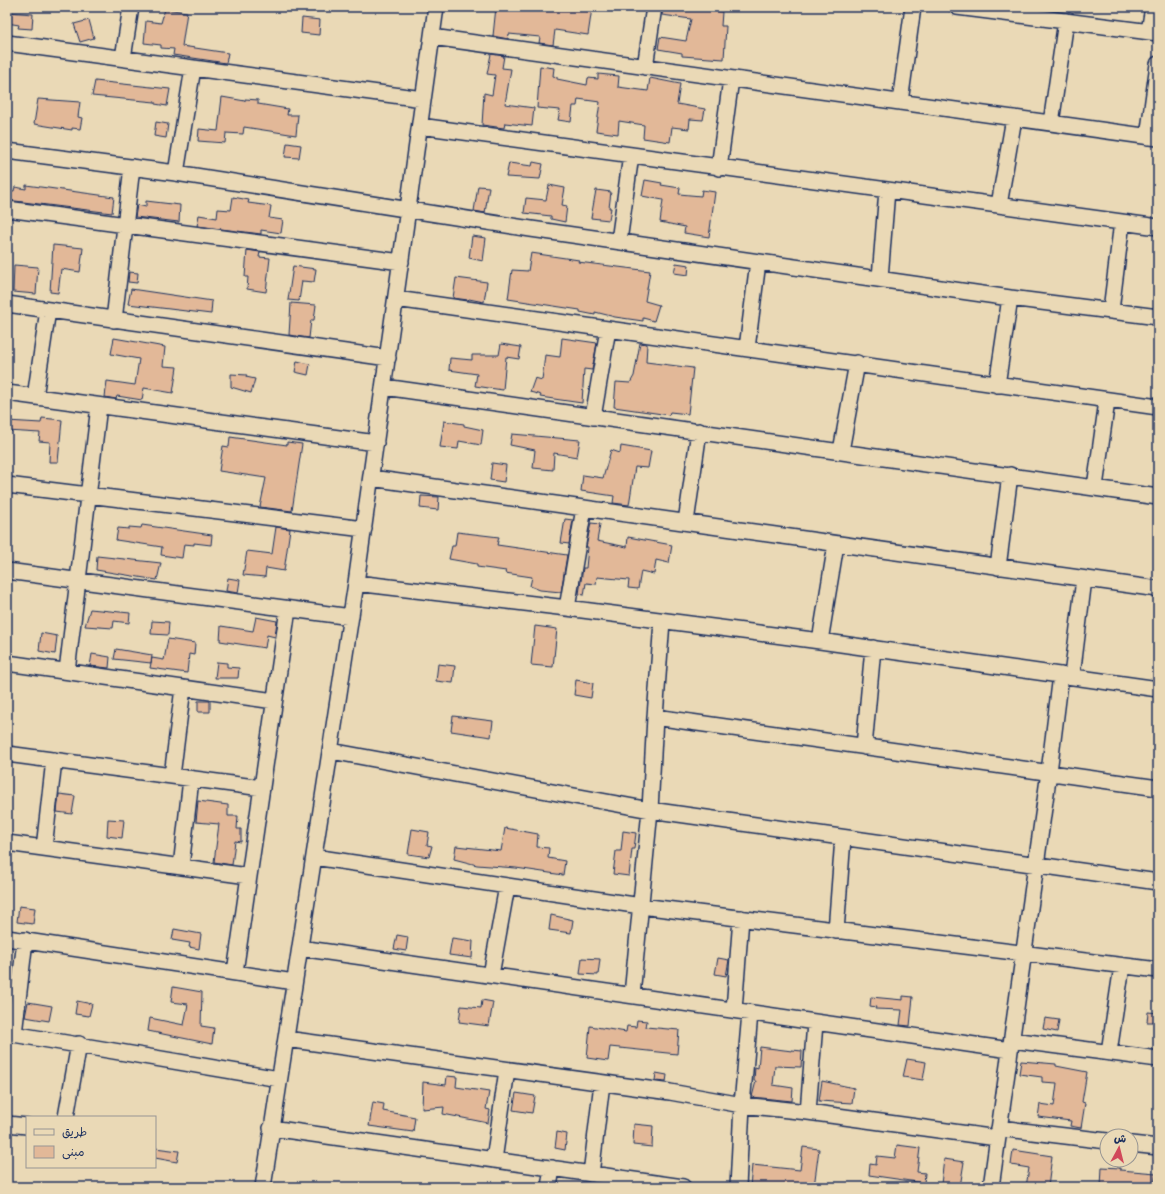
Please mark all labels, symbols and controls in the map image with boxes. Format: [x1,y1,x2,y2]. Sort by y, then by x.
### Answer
legend [26,1116,156,1168]
text: طريق [62,1122,87,1140]
north arrow [1099,1128,1139,1168]
text: ش [1113,1128,1127,1147]
text: مبنى [62,1142,85,1160]

